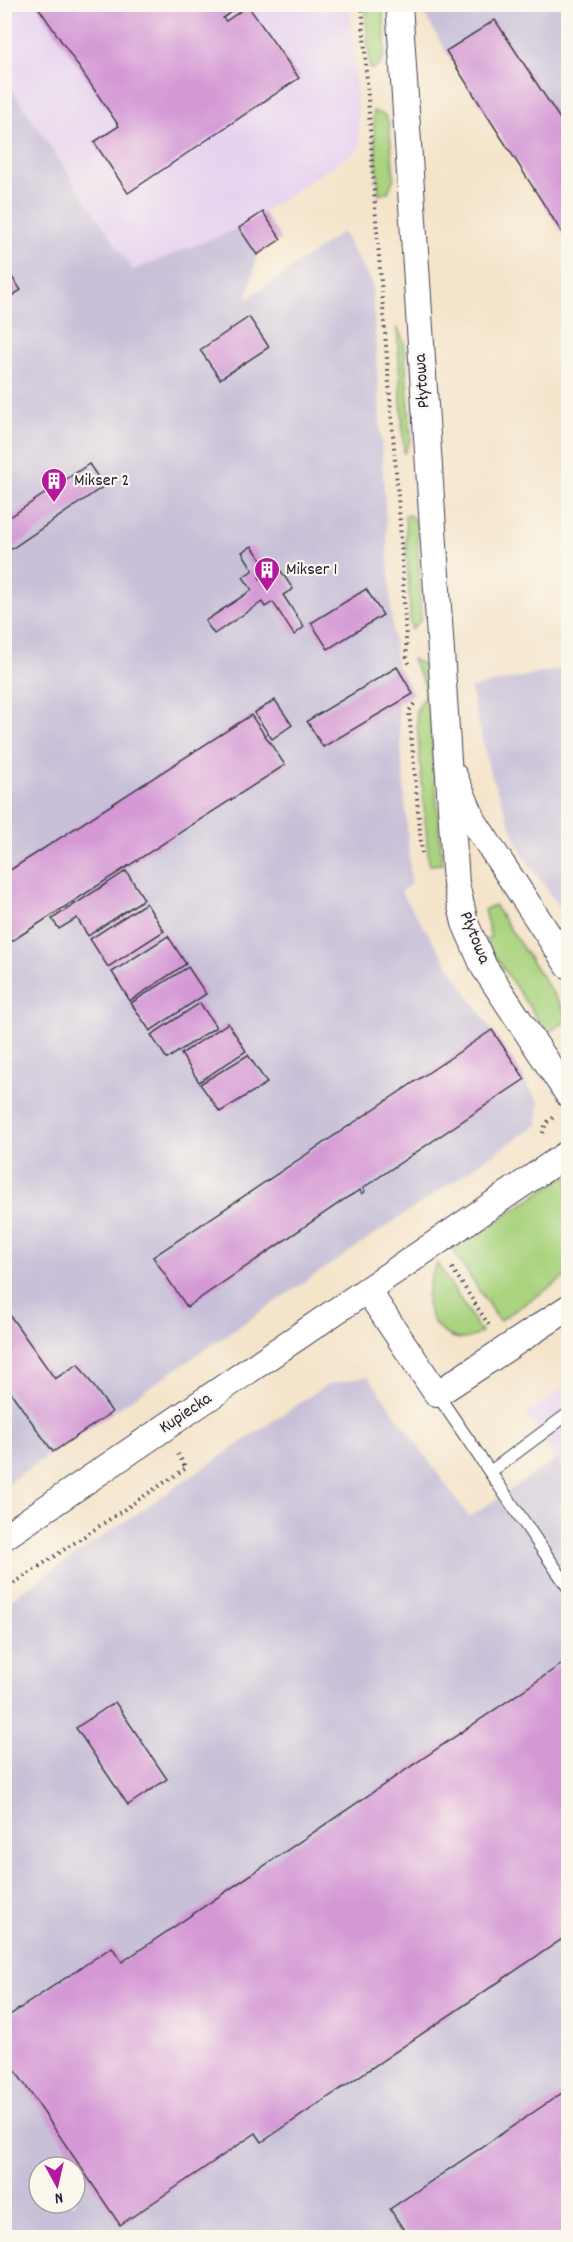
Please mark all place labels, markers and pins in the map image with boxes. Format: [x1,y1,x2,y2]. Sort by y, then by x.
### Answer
building icon: Mikser 2 [39,466,69,504]
place label: Mikser 2 [74,469,129,494]
building icon: Mikser 1 [252,555,282,593]
place label: Mikser 1 [286,558,337,583]

